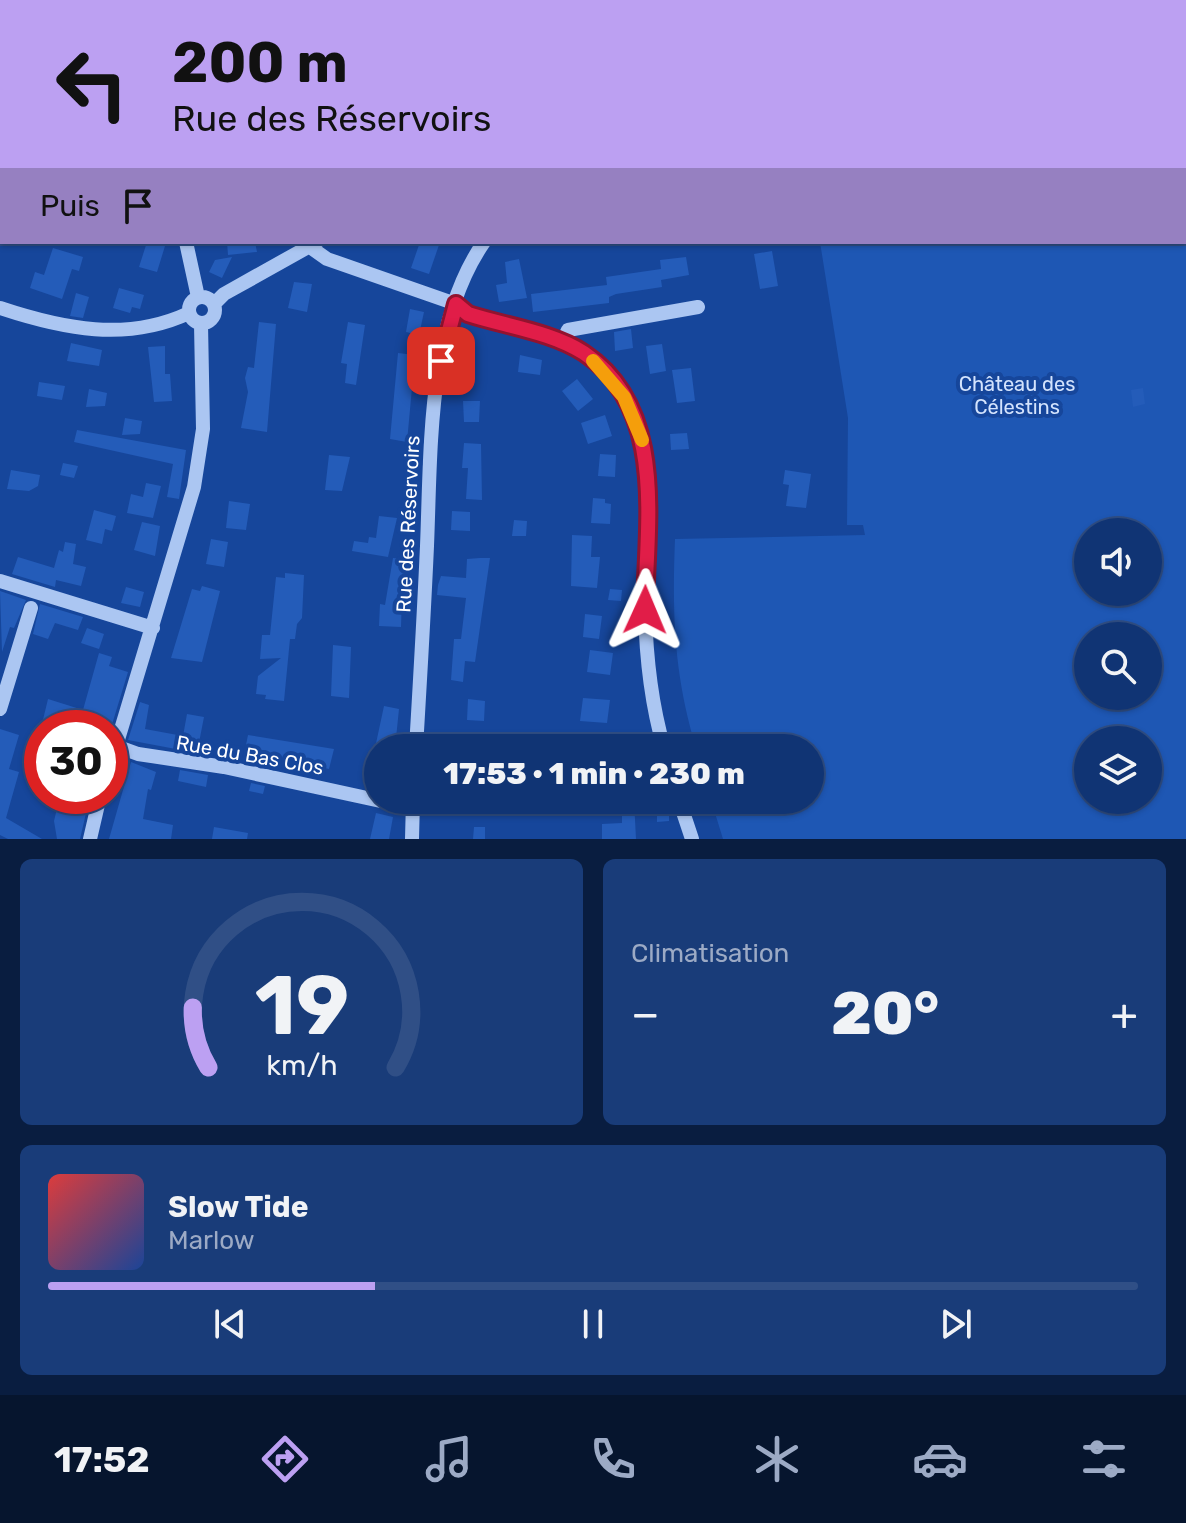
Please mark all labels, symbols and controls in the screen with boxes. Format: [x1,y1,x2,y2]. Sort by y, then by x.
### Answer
text: 200 m [172,30,348,96]
icon: left [40,32,144,136]
text: Rue des Réservoirs [172,97,491,140]
icon: arrive [116,184,160,228]
text: Puis [40,188,100,224]
pin [407,327,475,395]
icon: arrive [419,339,463,383]
park label: Château des Célestins [959,372,1075,419]
street label: Rue des Réservoirs [391,435,425,613]
map controls [1074,518,1162,814]
button: sound [1074,518,1162,606]
position arrow [603,568,687,652]
button: search [1074,622,1162,710]
speed limit sign: 30 [24,710,128,814]
button: layers [1074,726,1162,814]
street label: Rue du Bas Clos [174,730,326,780]
text: 17:53 · 1 min · 230 m [443,756,745,792]
text: Climatisation [631,938,789,969]
text: 19 [254,956,349,1055]
text: 20° [831,978,939,1049]
text: − [631,988,660,1040]
text: + [1111,988,1138,1040]
text: km/h [266,1048,337,1082]
text: Slow Tide [168,1189,308,1225]
text: Marlow [168,1225,255,1256]
icon: previous [208,1302,252,1346]
icon: pause [571,1302,615,1346]
icon: next [934,1302,978,1346]
icon: directions [257,1431,313,1487]
icon: music [421,1431,477,1487]
icon: phone [585,1431,641,1487]
icon: climate [749,1431,805,1487]
icon: car [912,1431,968,1487]
icon: filters [1076,1431,1132,1487]
text: 17:52 [54,1438,150,1481]

